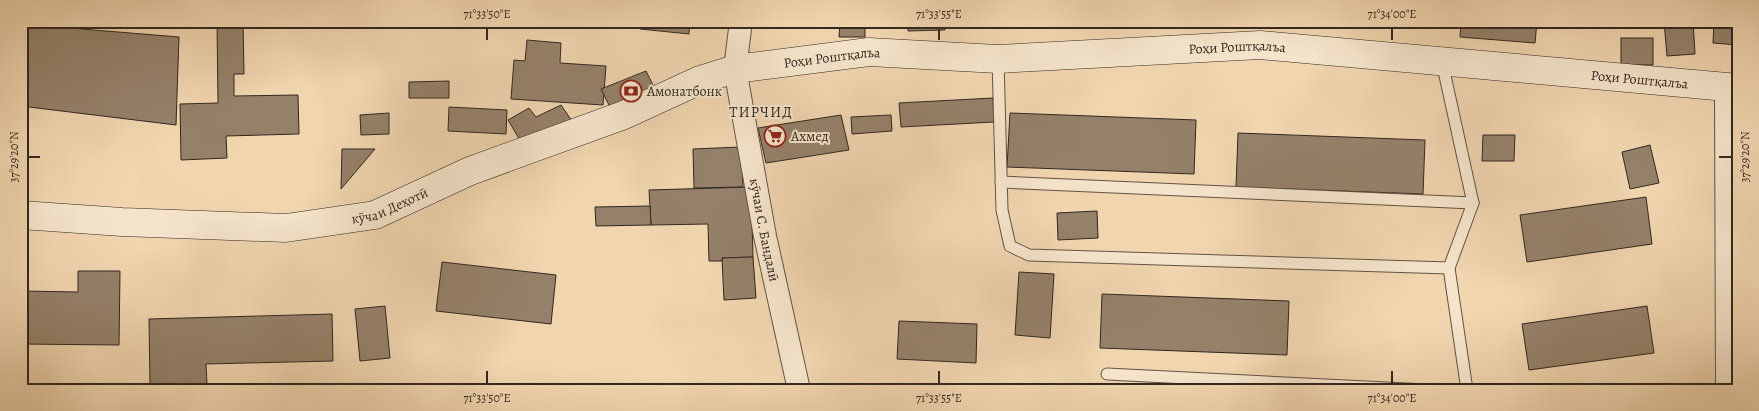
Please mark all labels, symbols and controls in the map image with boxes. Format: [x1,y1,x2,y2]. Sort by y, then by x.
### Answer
text: 71°33'50"E [463,6,511,22]
text: 71°33'55"E [916,6,962,22]
text: 71°34'00"E [1368,6,1416,22]
street label: Роҳи Роштқалъа [1188,36,1287,59]
street label: Роҳи Роштқалъа [783,43,881,73]
street label: Роҳи Роштқалъа [1590,66,1689,94]
bank icon: Амонатбонк [619,79,643,103]
place label: Амонатбонк [646,82,722,101]
district label: ТИРЧИД [729,102,793,122]
supermarket icon: Ахмед [763,124,787,148]
place label: Ахмед [790,127,829,146]
text: 37°29'20"N [6,131,22,183]
text: 37°29'20"N [1737,131,1753,183]
street label: кӯчаи С. Бандалӣ [745,177,784,283]
street label: кӯчаи Деҳотӣ [350,183,431,228]
text: 71°33'50"E [463,390,511,406]
text: 71°33'55"E [916,390,962,406]
text: 71°34'00"E [1368,390,1416,406]

